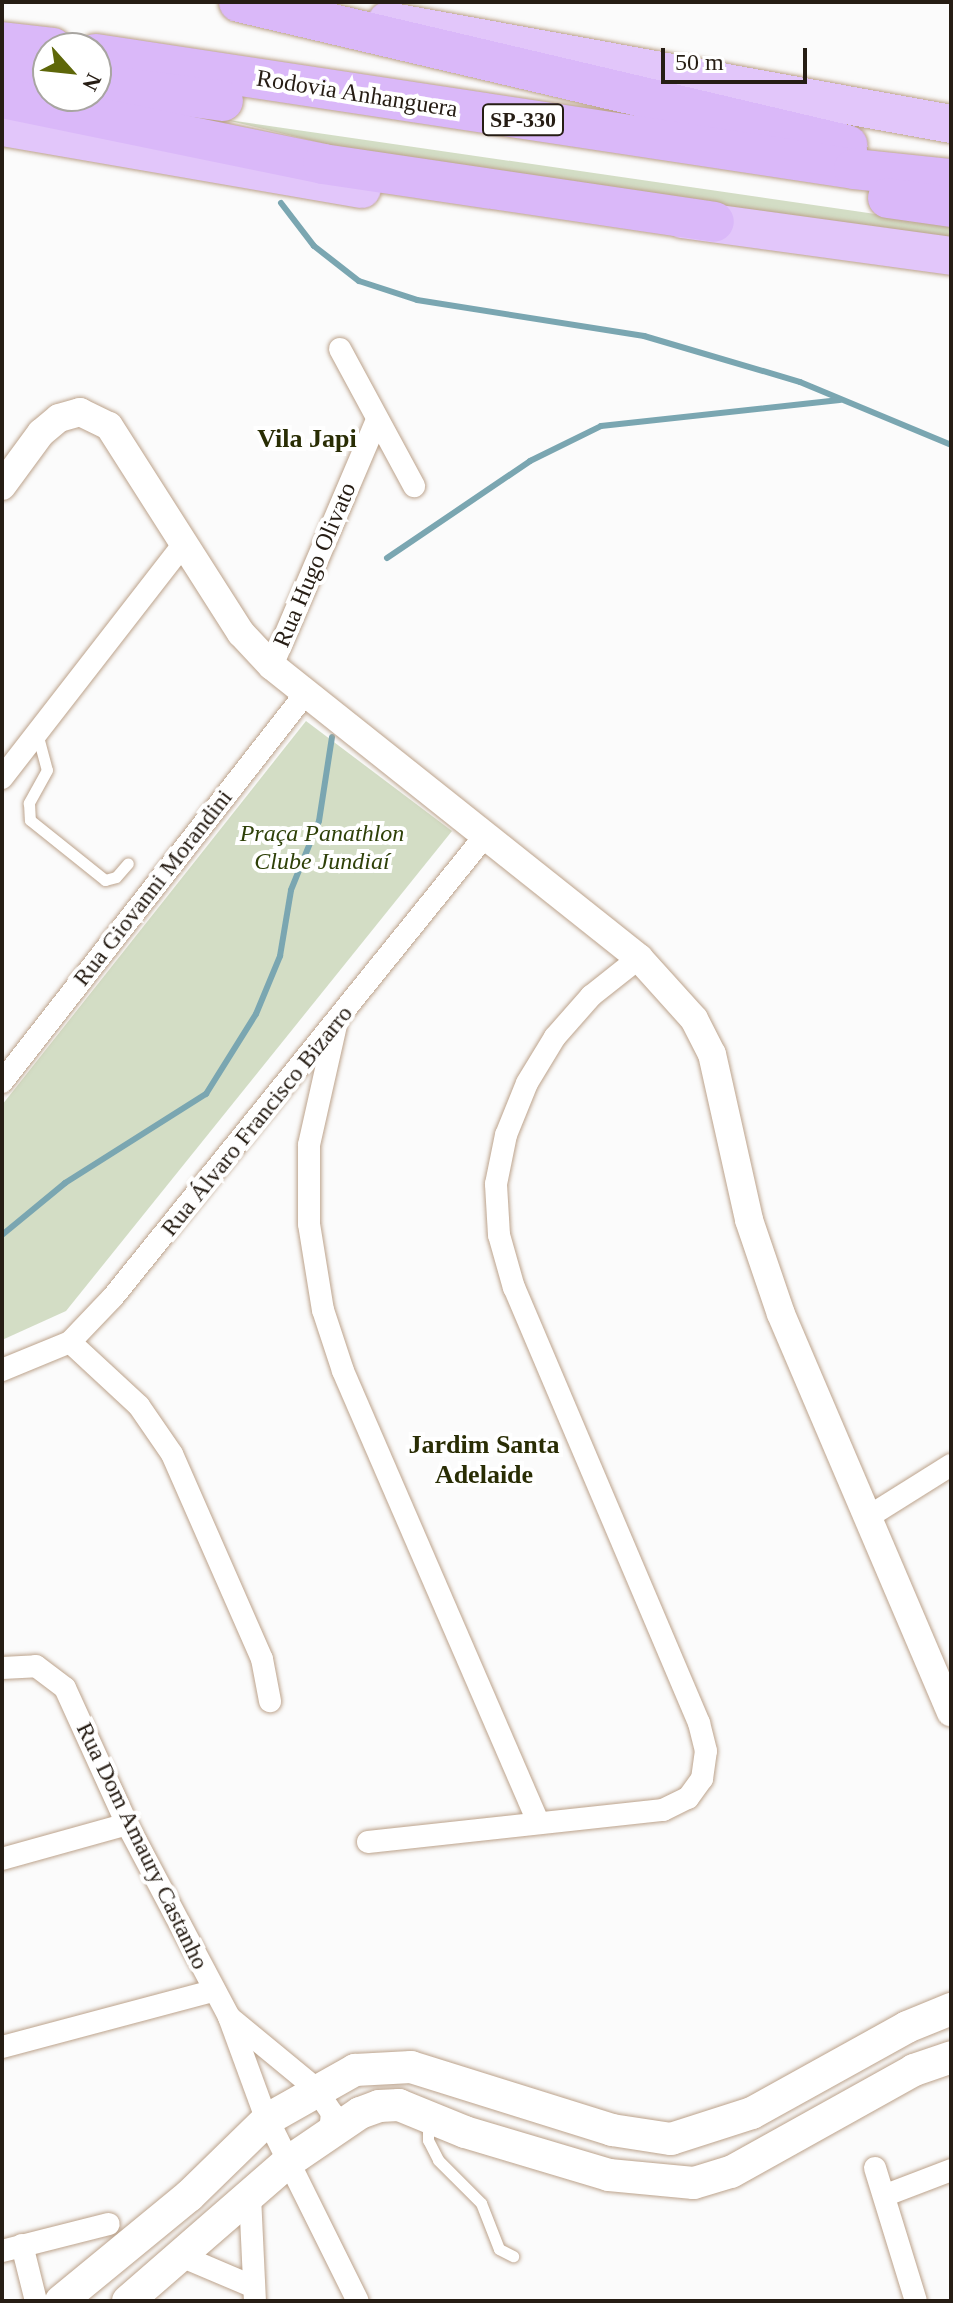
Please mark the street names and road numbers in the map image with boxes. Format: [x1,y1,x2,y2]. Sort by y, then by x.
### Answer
street label: Rodovia Anhanguera [254,64,460,124]
road number: SP-330 [481,102,565,138]
street label: Rua Hugo Olivato [267,478,363,652]
street label: Rua Giovanni Morandini [67,784,239,992]
street label: Rua Álvaro Francisco Bizarro [155,1000,359,1242]
street label: Rua Dom Amaury Castanho [69,1717,215,1975]

